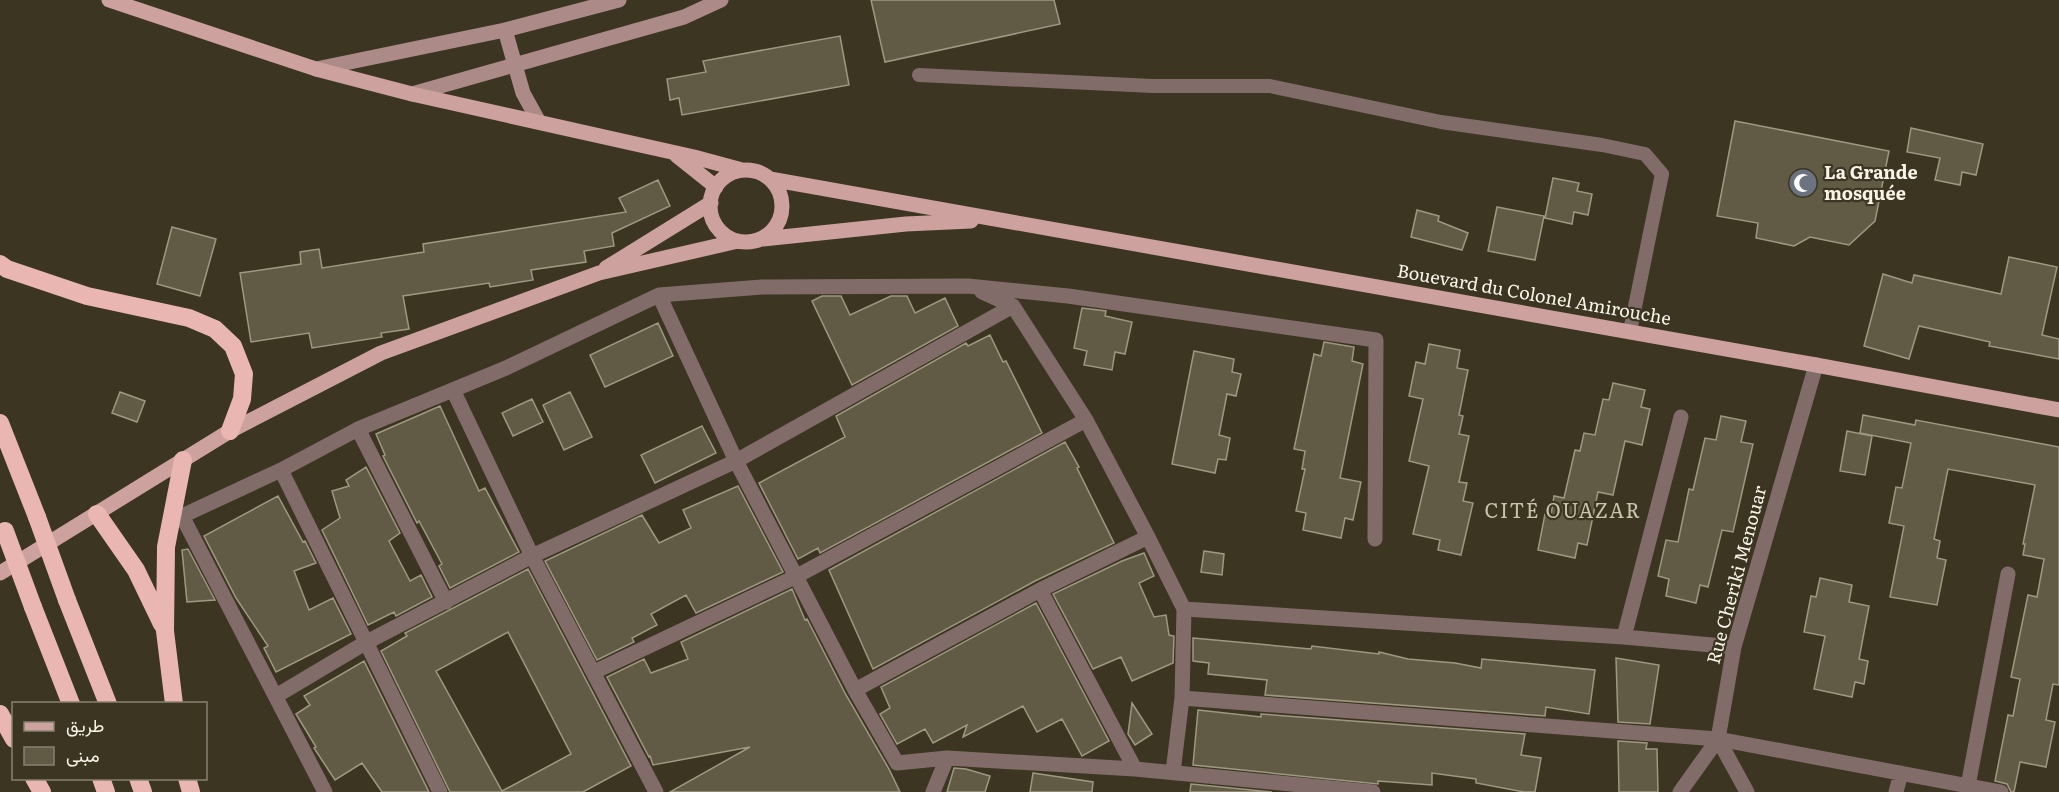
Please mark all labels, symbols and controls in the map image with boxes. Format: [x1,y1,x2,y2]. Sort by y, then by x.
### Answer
place label: La Grande mosquée [1824,158,1918,206]
mosque icon: La Grande mosquée [1787,167,1819,199]
street label: Bouevard du Colonel Amirouche [1395,256,1673,331]
street label: Rue Cheriki Menouar [1699,482,1772,667]
district label: CITÉ OUAZAR [1484,494,1642,524]
legend [12,702,207,780]
text: طريق [66,711,104,738]
text: مبنى [66,741,100,768]

